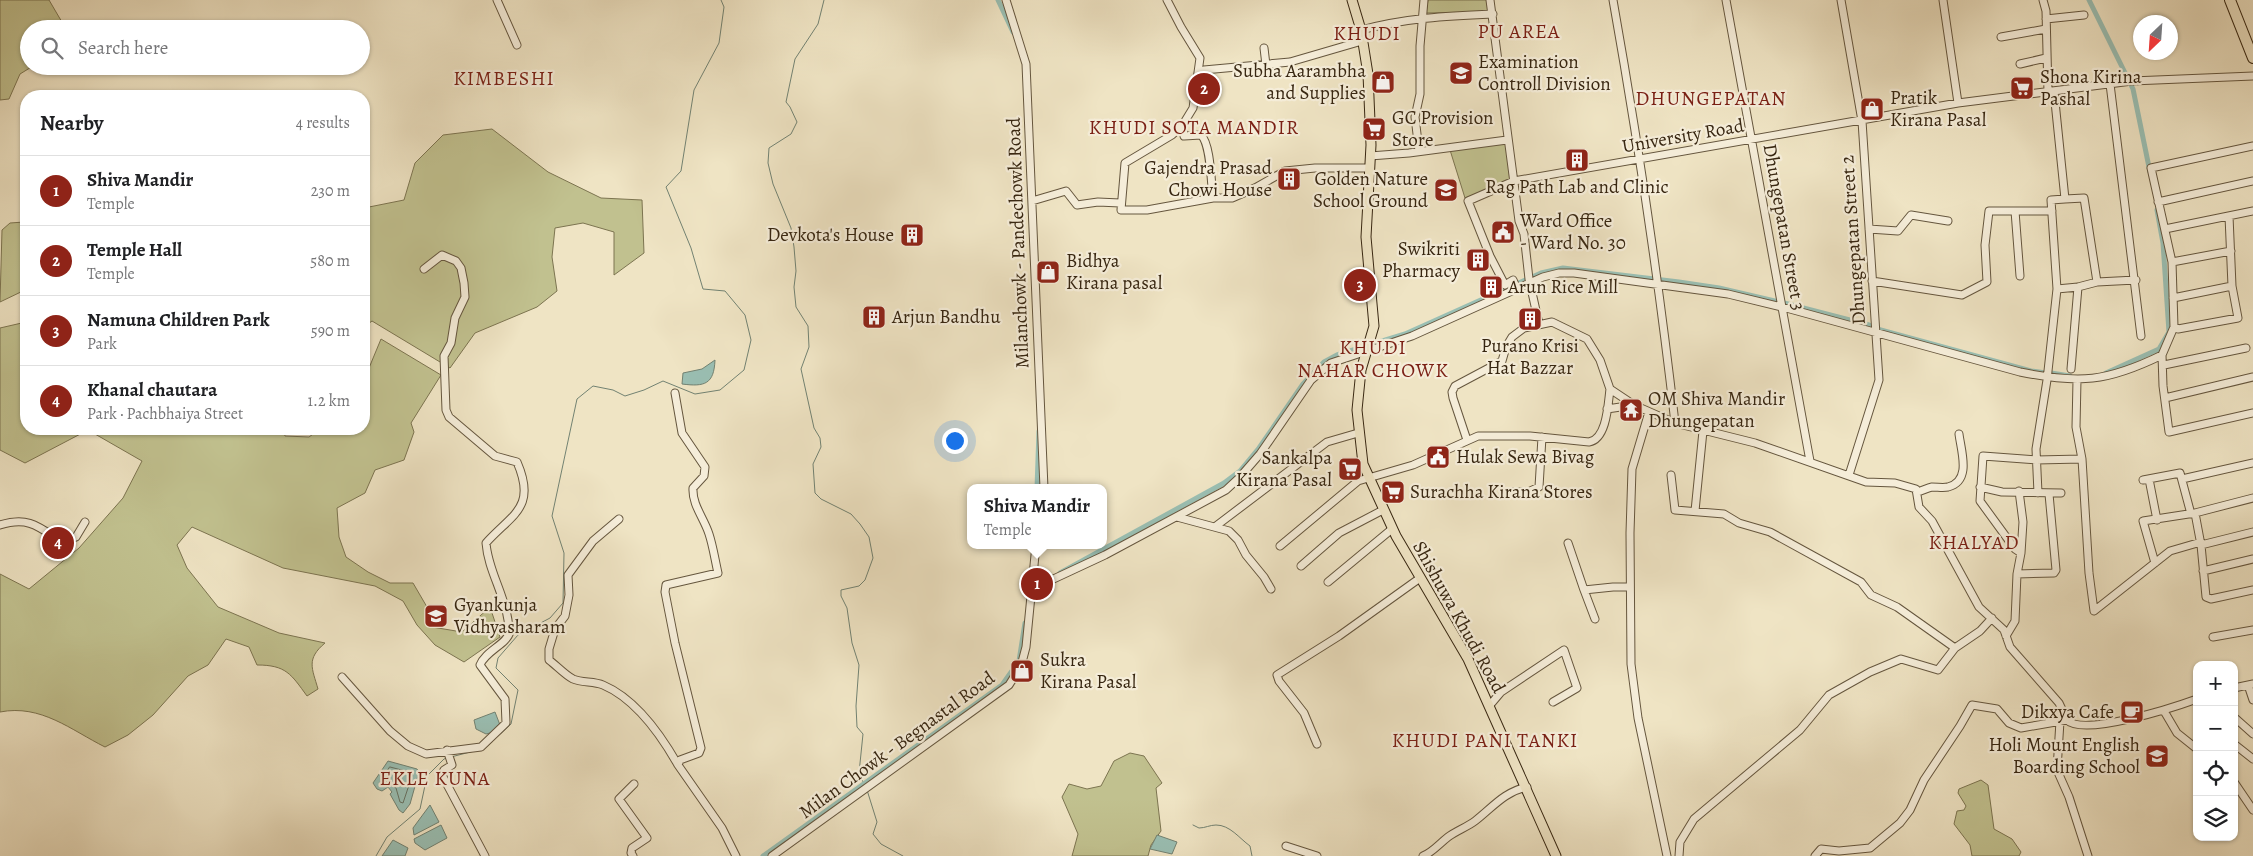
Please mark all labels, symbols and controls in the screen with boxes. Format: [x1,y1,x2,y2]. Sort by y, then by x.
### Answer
north arrow [2133,15,2178,60]
district label: PU AREA [1478,18,1561,45]
search box [20,20,370,75]
district label: KHUDI [1333,20,1401,47]
icon: search [38,34,66,62]
text: Search here [78,35,168,61]
place label: Examination Controll Division [1478,49,1611,97]
place label: Subha Aarambha and Supplies [1233,58,1366,106]
school or university icon: Examination Controll Division [1448,60,1474,86]
place label: Shona Kirina Pashal [2040,64,2142,112]
district label: KIMBESHI [453,65,555,92]
shop icon: Subha Aarambha and Supplies [1370,69,1396,95]
pin: 2 [1188,70,1220,108]
supermarket icon: Shona Kirina Pashal [2009,75,2035,101]
district label: DHUNGEPATAN [1635,85,1787,112]
place label: Pratik Kirana Pasal [1890,85,1987,133]
shop icon: Pratik Kirana Pasal [1859,96,1885,122]
place label: GC Provision Store [1392,105,1494,153]
text: Nearby [40,109,103,137]
text: 4 results [296,112,350,134]
street label: University Road [1620,112,1747,160]
district label: KHUDI SOTA MANDIR [1089,114,1299,141]
street label: Milanchowk - Pandechowk Road [1001,116,1035,369]
supermarket icon: GC Provision Store [1361,116,1387,142]
street label: Dhungepatan Street 3 [1757,142,1811,312]
building icon: Rag Path Lab and Clinic [1564,147,1590,173]
street label: Dhungepatan Street 2 [1834,154,1872,326]
place label: Gajendra Prasad Chowi House [1144,155,1273,203]
building icon: Gajendra Prasad Chowi House [1276,166,1302,192]
place label: Golden Nature School Ground [1313,166,1429,214]
text: Shiva Mandir [87,167,193,193]
place label: Rag Path Lab and Clinic [1485,174,1669,200]
school or university icon: Golden Nature School Ground [1433,177,1459,203]
text: 1 [53,180,59,202]
text: 230 m [311,180,350,202]
text: Temple [87,193,135,215]
place label: Ward Office - Ward No. 30 [1519,208,1626,256]
public building icon: Ward Office - Ward No. 30 [1490,219,1516,245]
place label: Devkota's House [767,222,894,248]
building icon: Devkota's House [899,222,925,248]
place label: Swikriti Pharmacy [1382,236,1461,284]
text: Temple Hall [87,237,182,263]
building icon: Swikriti Pharmacy [1465,247,1491,273]
place label: Bidhya Kirana pasal [1066,248,1163,296]
text: 2 [52,250,60,272]
text: 580 m [310,250,350,272]
shop icon: Bidhya Kirana pasal [1035,259,1061,285]
text: Temple [87,263,135,285]
pin: 3 [1344,266,1376,304]
building icon: Arun Rice Mill [1478,274,1504,300]
place label: Arun Rice Mill [1507,274,1618,300]
building icon: Arjun Bandhu [861,304,887,330]
place label: Arjun Bandhu [891,304,1001,330]
building icon: Purano Krisi Hat Bazzar [1517,306,1543,332]
text: Namuna Children Park [87,307,270,333]
text: 3 [53,320,59,342]
text: 590 m [311,320,350,342]
text: Park [87,333,117,355]
place label: Purano Krisi Hat Bazzar [1481,333,1579,381]
district label: KHUDI NAHAR CHOWK [1297,334,1449,384]
text: Khanal chautara [87,377,217,403]
place label: OM Shiva Mandir Dhungepatan [1648,386,1785,434]
text: 4 [52,390,60,412]
text: 1.2 km [308,390,350,412]
temple icon: OM Shiva Mandir Dhungepatan [1618,397,1644,423]
text: Park · Pachbhaiya Street [87,403,243,425]
your location [942,428,968,454]
public building icon: Hulak Sewa Bivag [1425,444,1451,470]
place label: Hulak Sewa Bivag [1456,444,1595,470]
place label: Sankalpa Kirana Pasal [1236,445,1332,493]
supermarket icon: Sankalpa Kirana Pasal [1337,456,1363,482]
supermarket icon: Surachha Kirana Stores [1380,479,1406,505]
place label: Surachha Kirana Stores [1410,479,1593,505]
popup [967,484,1107,549]
text: Shiva Mandir [984,493,1090,519]
text: Temple [984,519,1032,541]
pin: 4 [42,524,74,562]
district label: KHALYAD [1928,529,2020,556]
street label: Shishuwa Khudi Road [1406,536,1512,699]
pin: 1 [1021,565,1053,603]
place label: Gyankunja Vidhyasharam [453,592,566,640]
school or university icon: Gyankunja Vidhyasharam [423,603,449,629]
place label: Sukra Kirana Pasal [1040,647,1137,695]
shop icon: Sukra Kirana Pasal [1009,658,1035,684]
map controls [2193,661,2238,841]
button: + [2193,661,2238,706]
street label: Milan Chowk - Begnastal Road [794,665,1001,825]
place label: Dikxya Cafe [2021,699,2114,725]
cafe icon: Dikxya Cafe [2119,699,2145,725]
button: − [2193,706,2238,751]
district label: KHUDI PANI TANKI [1392,727,1578,754]
place label: Holi Mount English Boarding School [1989,732,2140,780]
school or university icon: Holi Mount English Boarding School [2144,743,2170,769]
button: locate [2193,751,2238,796]
district label: EKLE KUNA [380,765,490,792]
button: layers [2193,796,2238,841]

